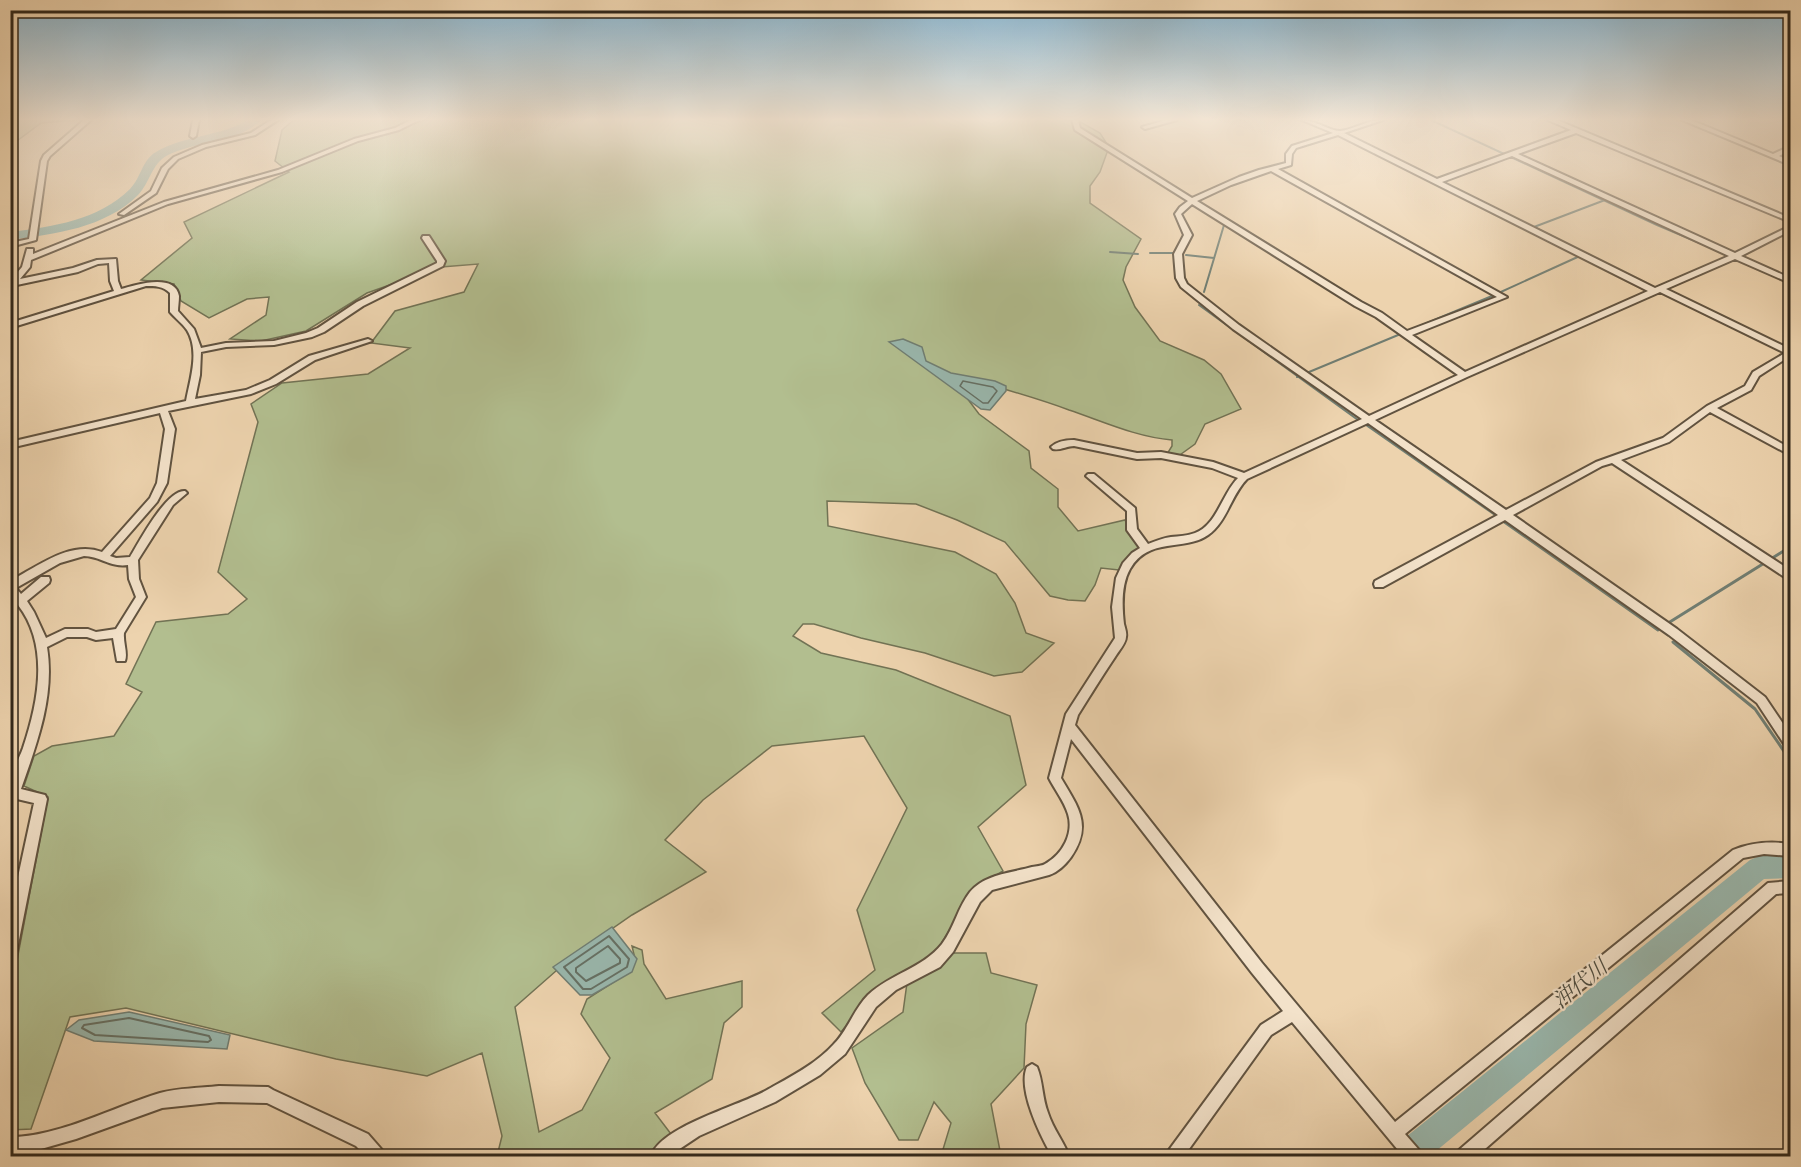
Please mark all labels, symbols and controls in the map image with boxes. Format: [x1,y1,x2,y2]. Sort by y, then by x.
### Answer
water label: 沖代川 [1547,953,1614,1013]

